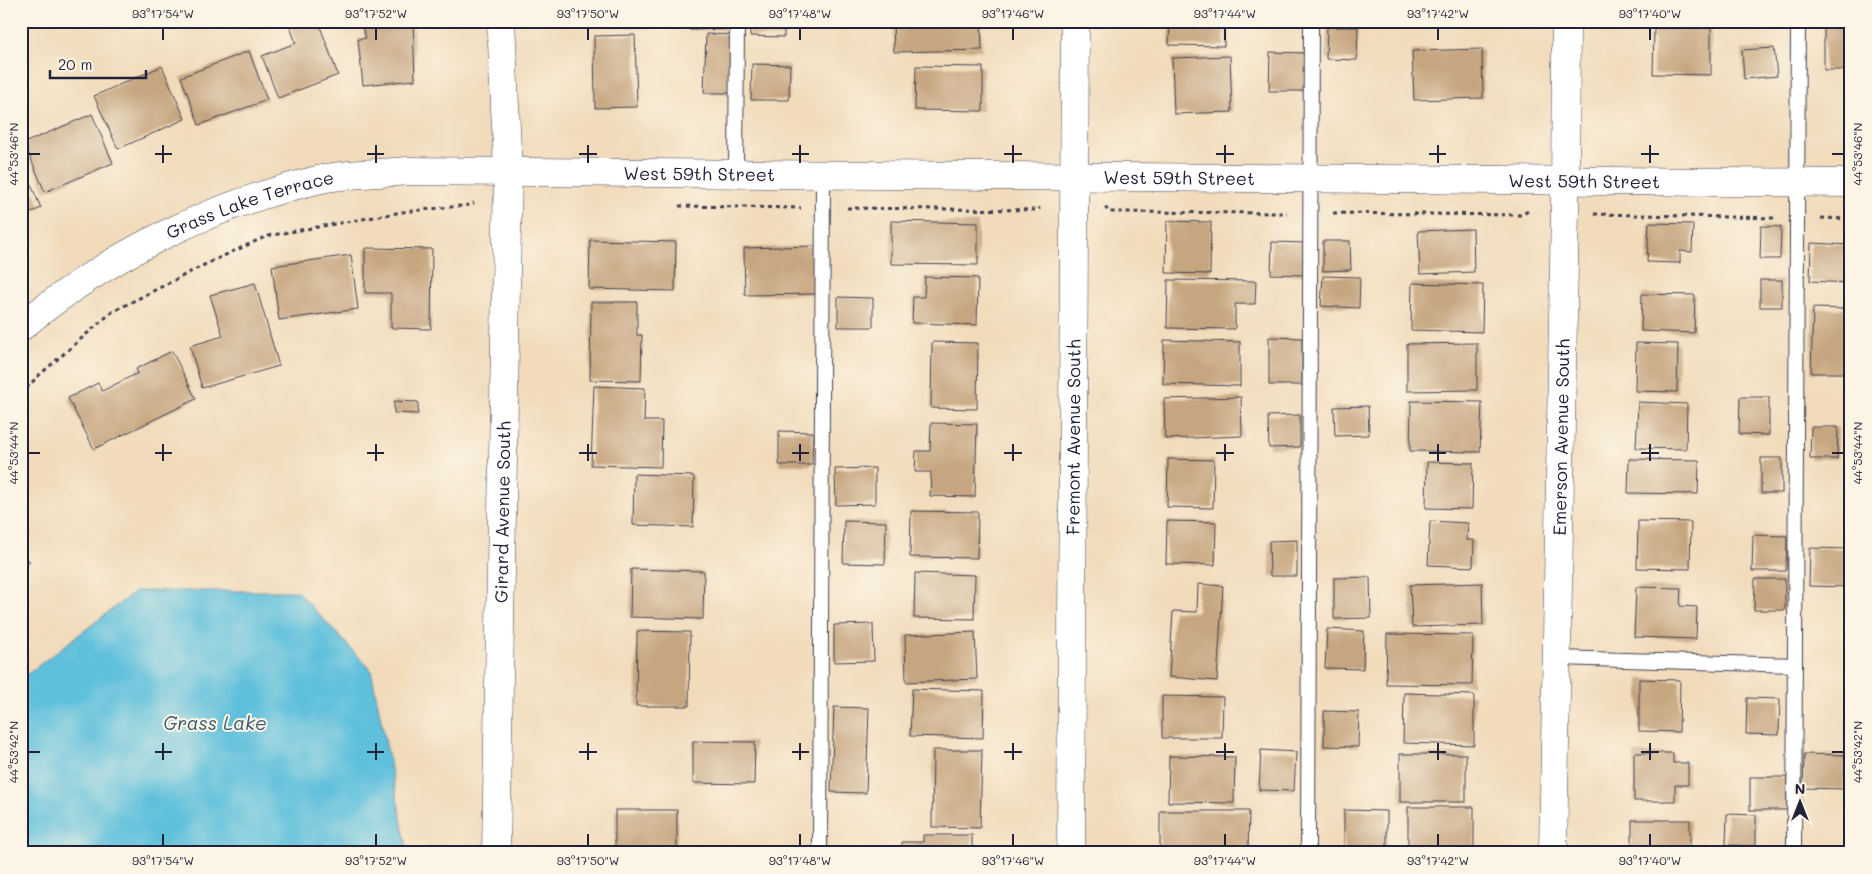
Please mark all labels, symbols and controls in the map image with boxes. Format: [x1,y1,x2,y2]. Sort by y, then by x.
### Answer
text: 93°17'54"W [132,5,194,21]
text: 93°17'52"W [345,5,407,21]
text: 93°17'50"W [557,5,619,21]
text: 93°17'48"W [769,5,831,21]
text: 93°17'46"W [982,5,1044,21]
text: 93°17'44"W [1194,5,1256,21]
text: 93°17'42"W [1407,5,1469,21]
text: 93°17'40"W [1619,5,1681,21]
scale bar [50,48,146,80]
text: 20 m [58,54,92,74]
text: 44°53'46"N [5,123,21,185]
text: 44°53'46"N [1849,123,1865,185]
street label: West 59th Street [623,161,775,186]
street label: Grass Lake Terrace [162,165,336,244]
street label: West 59th Street [1103,165,1255,190]
street label: West 59th Street [1508,168,1660,193]
street label: Emerson Avenue South [1547,338,1575,536]
street label: Fremont Avenue South [1061,339,1085,535]
street label: Girard Avenue South [488,421,516,603]
text: 44°53'44"N [5,422,21,484]
text: 44°53'44"N [1849,422,1865,484]
water label: Grass Lake [163,710,267,735]
text: 44°53'42"N [5,721,21,783]
text: 44°53'42"N [1849,721,1865,783]
north arrow [1774,776,1824,826]
text: N [1795,779,1805,798]
text: 93°17'54"W [132,852,194,868]
text: 93°17'52"W [345,852,407,868]
text: 93°17'50"W [557,852,619,868]
text: 93°17'48"W [769,852,831,868]
text: 93°17'46"W [982,852,1044,868]
text: 93°17'44"W [1194,852,1256,868]
text: 93°17'42"W [1407,852,1469,868]
text: 93°17'40"W [1619,852,1681,868]

